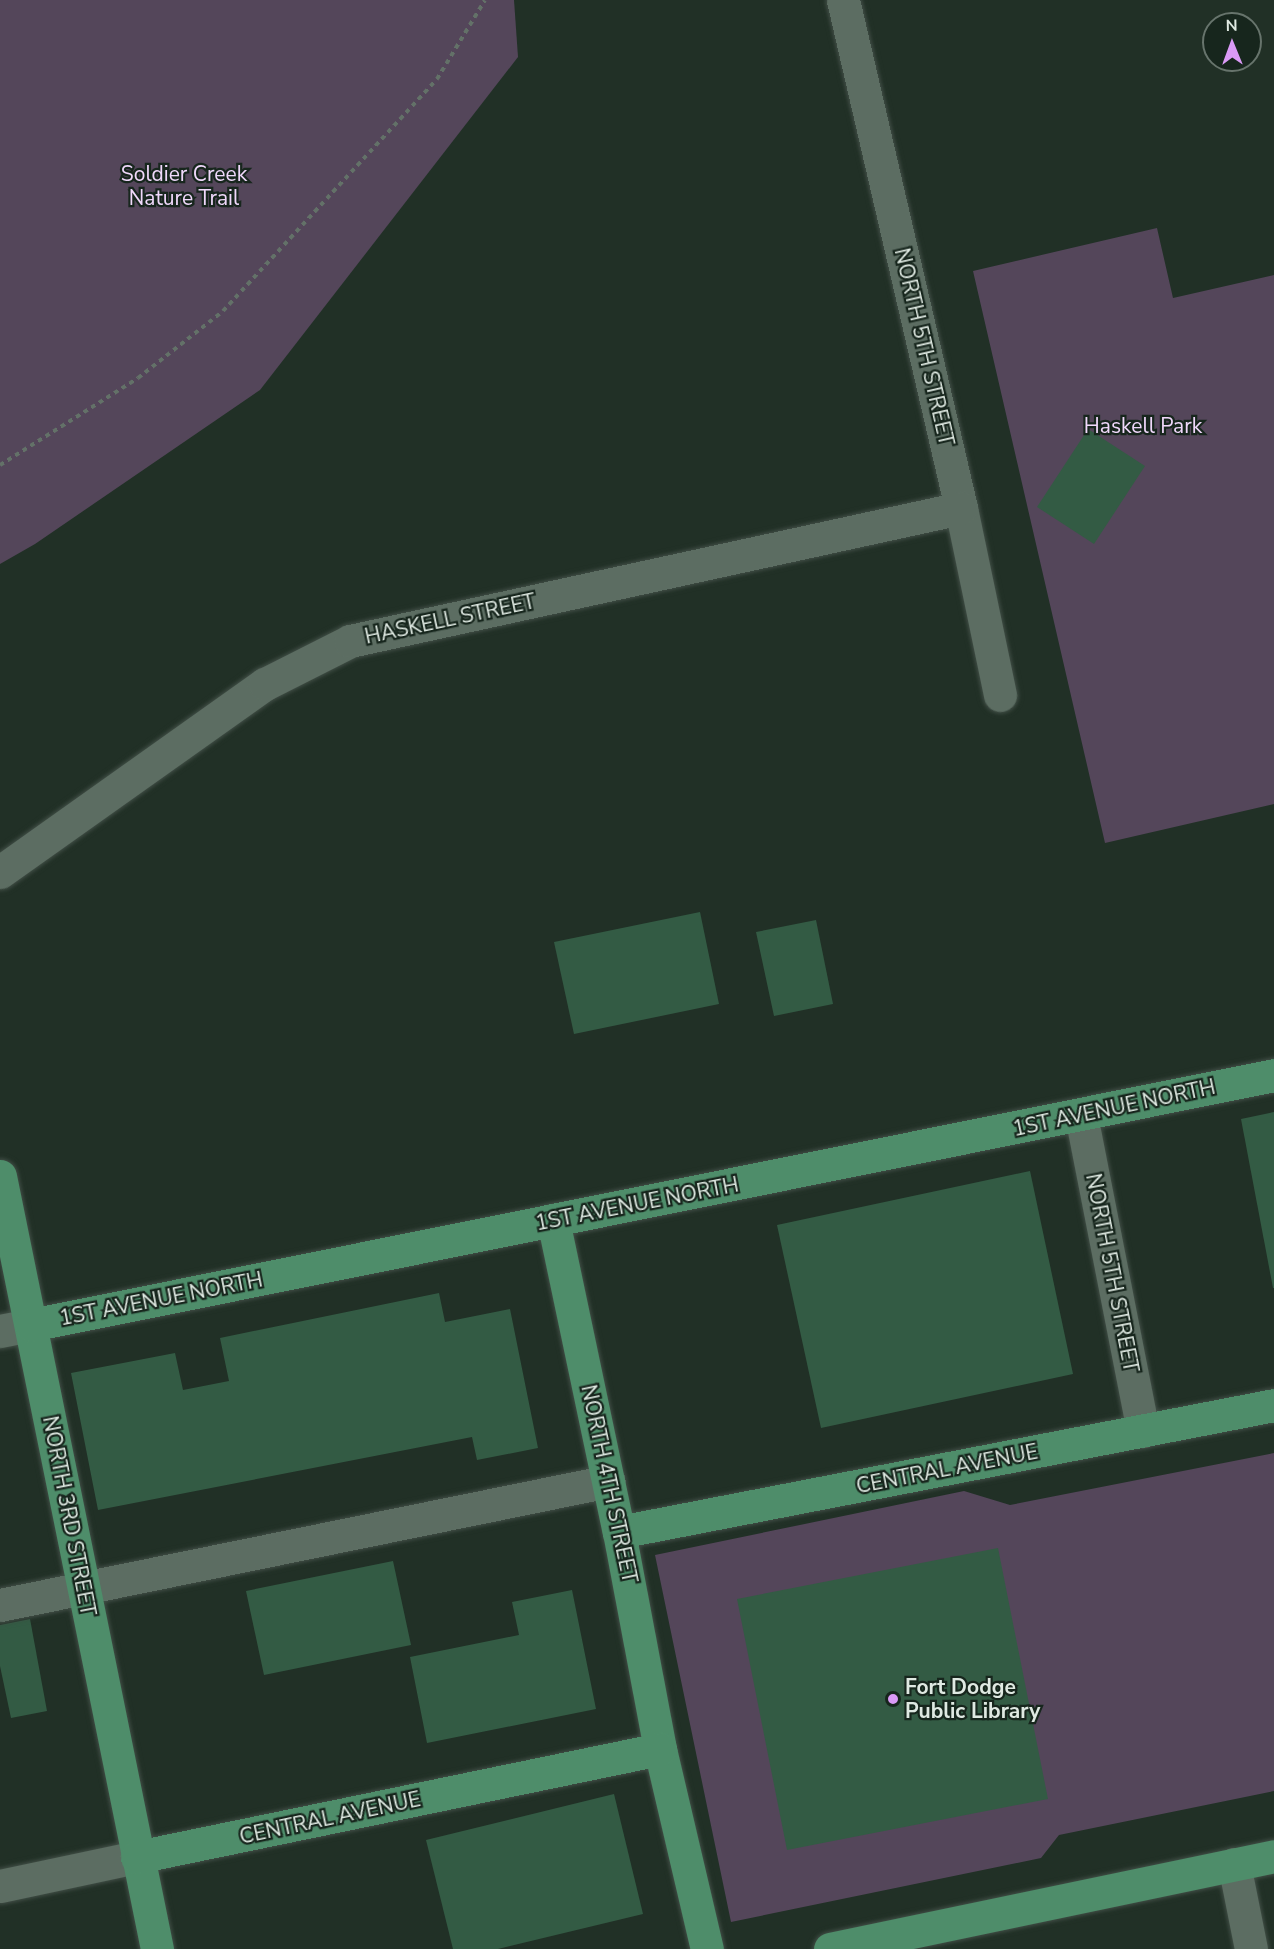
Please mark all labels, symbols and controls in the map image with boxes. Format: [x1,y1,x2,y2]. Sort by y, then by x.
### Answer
north arrow [1202,12,1262,72]
text: N [1226,15,1238,37]
park label: Soldier Creek Nature Trail [121,161,247,211]
street label: NORTH 5TH STREET [889,246,959,448]
park label: Haskell Park [1084,413,1202,439]
street label: HASKELL STREET [362,589,538,649]
street label: 1ST AVENUE NORTH [1010,1074,1218,1142]
street label: NORTH 5TH STREET [1080,1171,1144,1375]
street label: 1ST AVENUE NORTH [533,1172,741,1236]
street label: 1ST AVENUE NORTH [57,1267,265,1331]
street label: NORTH 4TH STREET [576,1383,642,1585]
street label: NORTH 3RD STREET [37,1414,101,1618]
street label: CENTRAL AVENUE [854,1439,1040,1499]
place label: Fort Dodge Public Library [905,1674,1040,1724]
marker: Fort Dodge Public Library [886,1692,900,1706]
street label: CENTRAL AVENUE [237,1787,423,1849]

